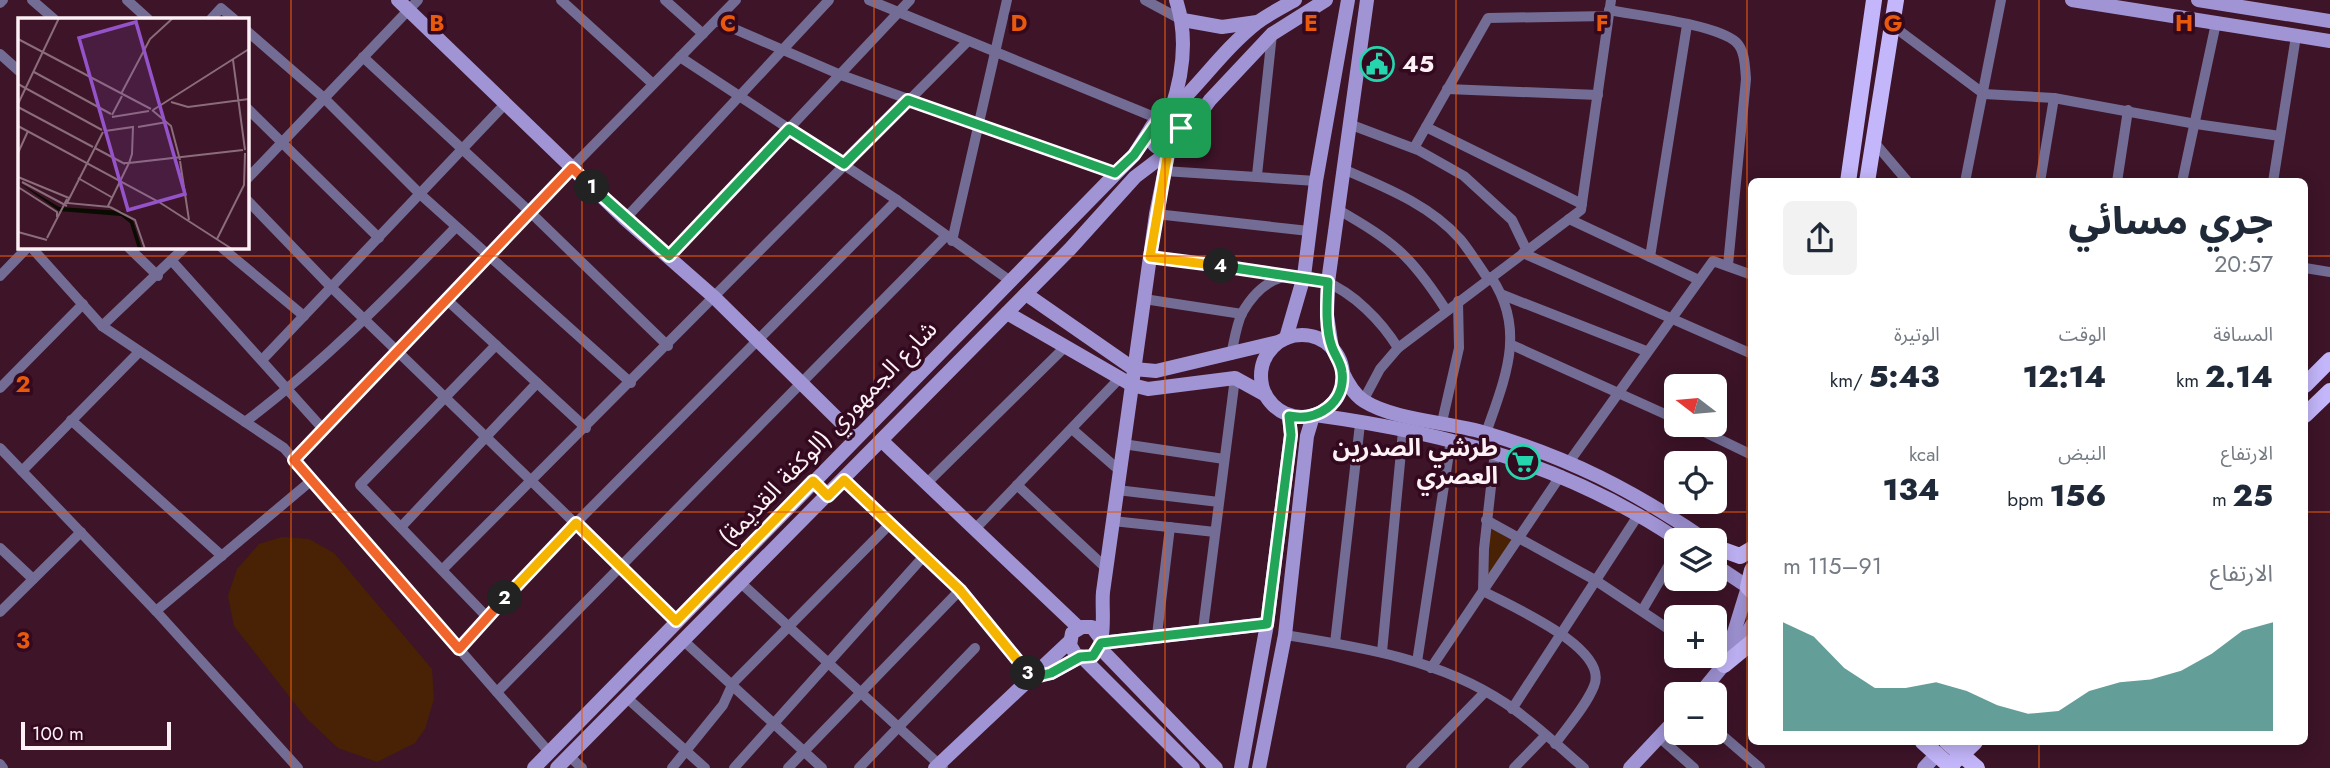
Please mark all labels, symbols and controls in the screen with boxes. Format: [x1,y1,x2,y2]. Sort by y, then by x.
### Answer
text: B [429,6,445,40]
text: C [720,6,736,40]
text: D [1011,6,1028,40]
text: E [1304,6,1318,40]
text: F [1596,6,1608,40]
text: G [1884,6,1902,40]
text: H [2175,6,2193,40]
inset map [18,18,248,248]
public building icon: 45 [1358,45,1396,83]
place label: 45 [1402,46,1434,81]
pin [1151,98,1211,158]
icon: arrive [1162,109,1200,147]
pin: 1 [574,170,610,204]
text: 1 [587,173,596,200]
text: جري مسائي [2068,193,2273,248]
button: share [1783,201,1857,275]
text: 20:57 [2214,247,2273,281]
pin: 4 [1204,248,1238,284]
text: 4 [1214,252,1227,279]
street label: شارع الجمهوري (الوكفة القديمة) [711,312,946,554]
text: الوتيرة [1894,321,1940,348]
text: الوقت [2059,321,2106,348]
text: المسافة [2213,321,2273,348]
text: 5:43 [1868,355,1940,398]
text: 12:14 [2022,355,2106,398]
text: 2.14 [2205,355,2273,398]
text: 2 [15,367,31,401]
text: /km [1830,367,1868,394]
text: km [2176,367,2205,394]
north arrow [1664,374,1727,438]
map controls [1664,374,1727,745]
place label: طرشي الصدرين العصري [1333,430,1498,496]
text: النبض [2058,440,2106,467]
text: الارتفاع [2221,440,2273,467]
text: kcal [1909,441,1940,468]
supermarket icon: طرشي الصدرين العصري [1504,443,1542,481]
button: locate [1664,451,1727,514]
text: 134 [1883,468,1940,511]
text: 156 [2050,474,2106,517]
text: 25 [2232,474,2273,517]
text: bpm [2007,486,2050,513]
text: m [2212,486,2232,513]
button: layers [1664,528,1727,591]
text: 91–115 m [1783,549,1882,583]
text: الارتفاع [2210,556,2273,590]
pin: 2 [488,580,522,616]
text: 2 [498,584,511,611]
button: + [1664,605,1727,668]
text: 3 [16,623,30,657]
pin: 3 [1010,656,1046,690]
text: 3 [1022,659,1033,686]
button: − [1664,682,1727,745]
scale bar [21,719,172,751]
text: 100 m [32,720,84,747]

